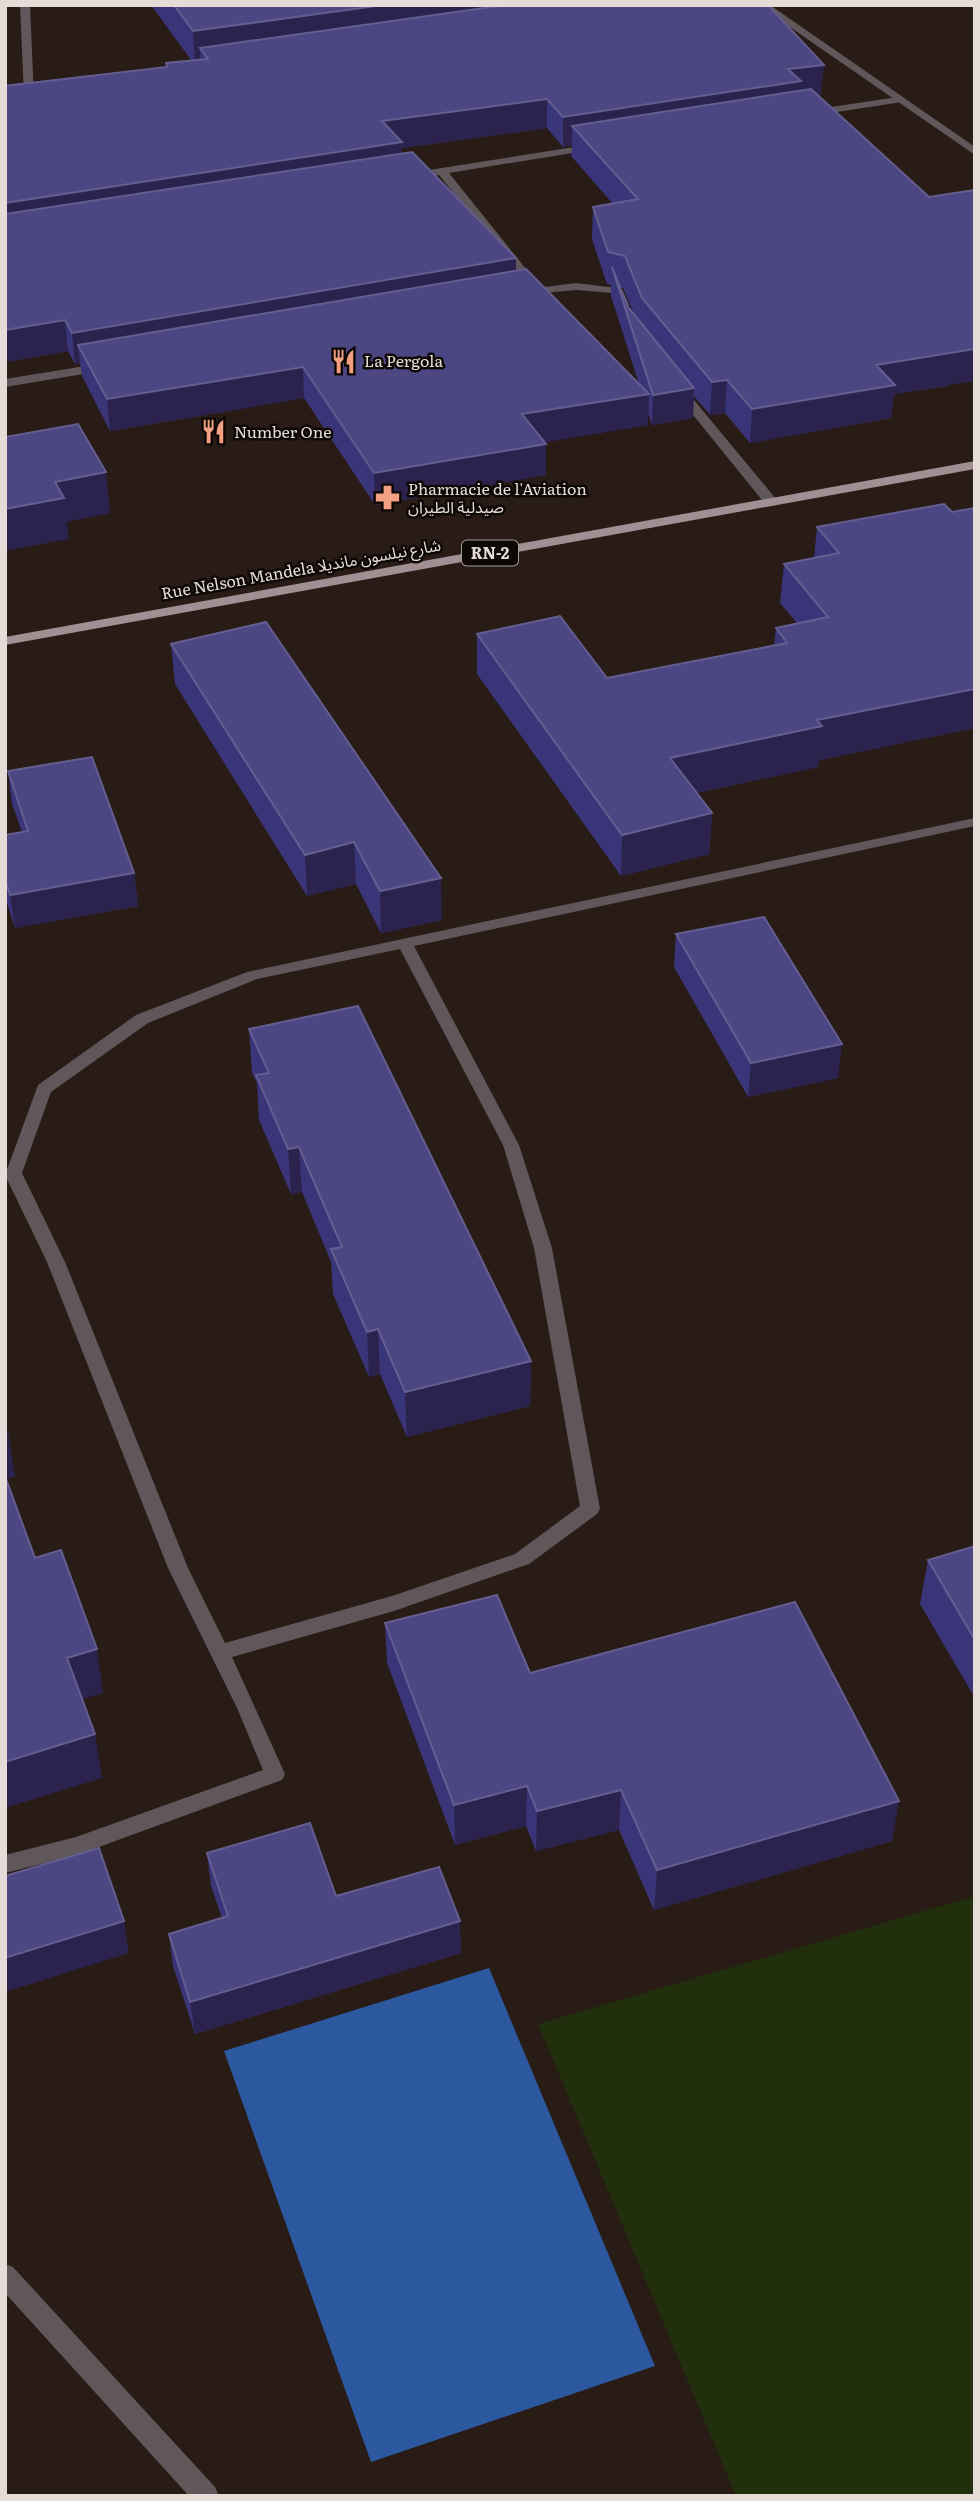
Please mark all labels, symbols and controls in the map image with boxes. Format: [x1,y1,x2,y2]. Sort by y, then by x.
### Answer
restaurant icon: La Pergola [330,347,358,375]
place label: La Pergola [364,348,443,372]
restaurant icon: Number One [200,418,228,446]
place label: Number One [234,419,332,443]
place label: Pharmacie de l'Aviation صيدلية الطيران [408,476,587,518]
pharmacy icon: Pharmacie de l'Aviation صيدلية الطيران [374,484,402,512]
street label: Rue Nelson Mandela شارع نيلسون مانديلا [159,532,443,606]
road number: RN-2 [462,540,518,566]

